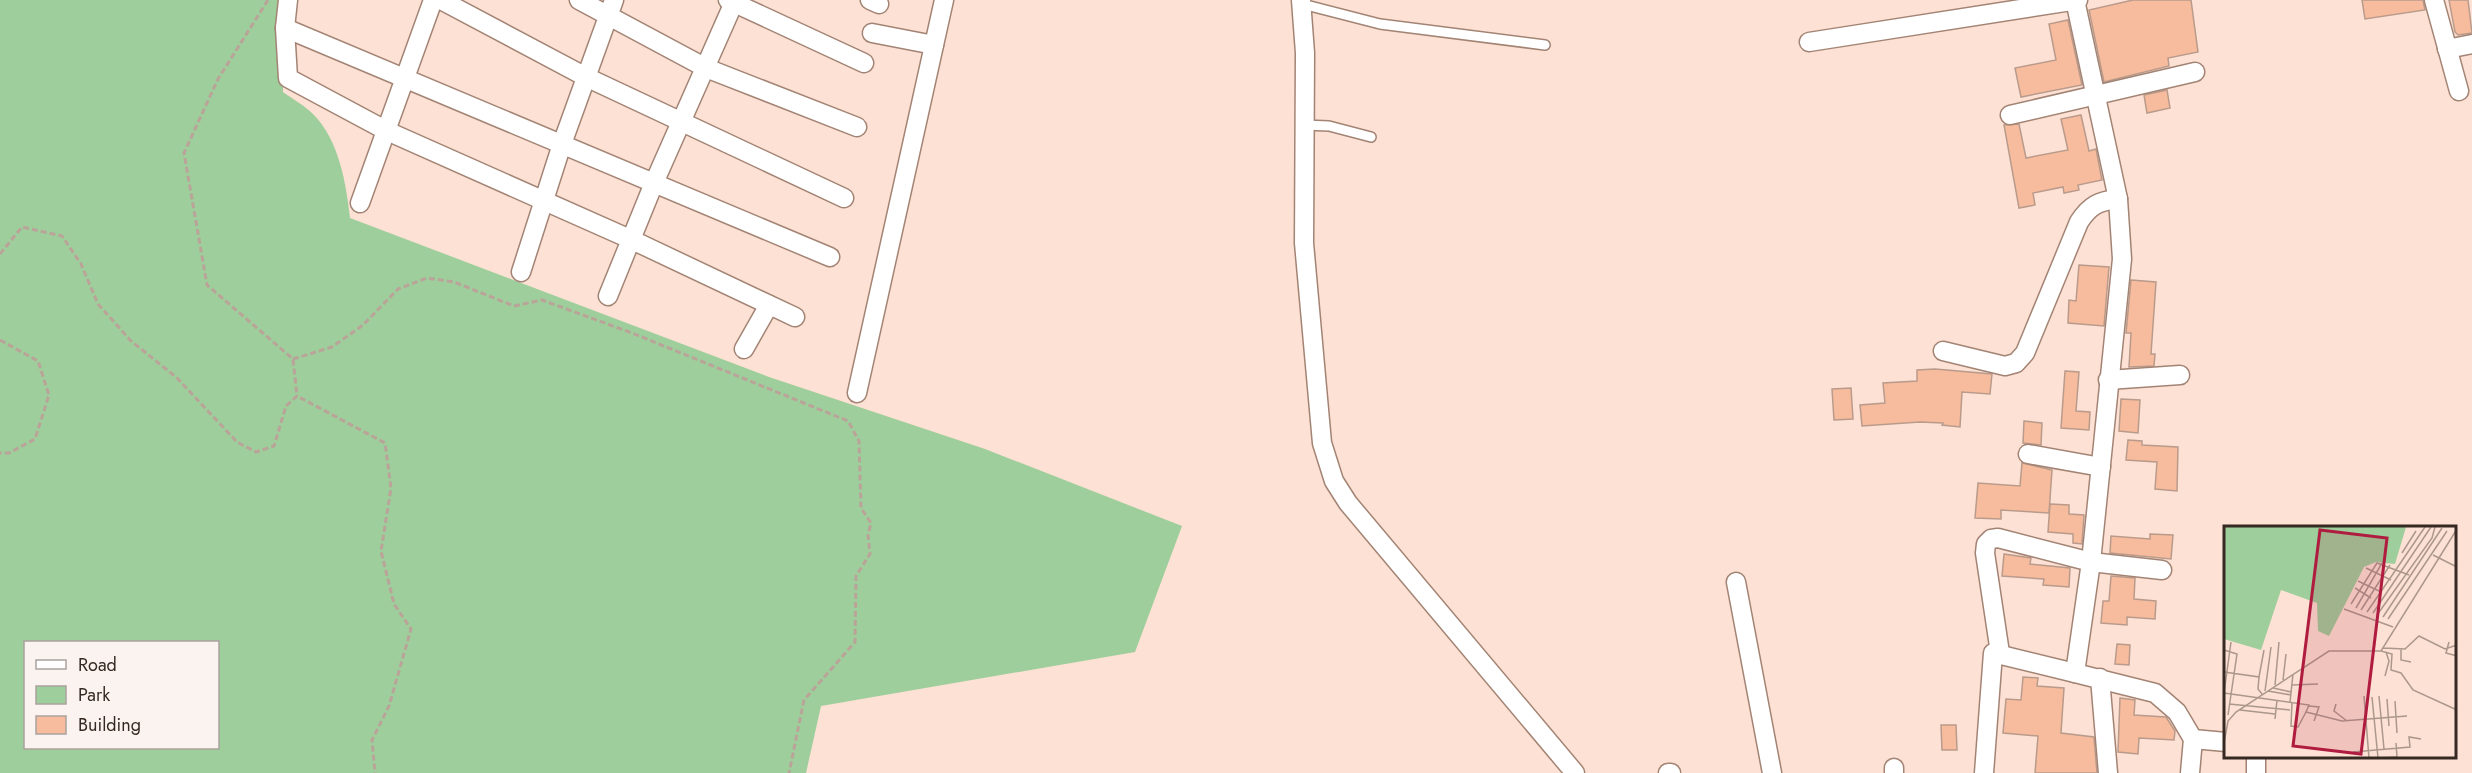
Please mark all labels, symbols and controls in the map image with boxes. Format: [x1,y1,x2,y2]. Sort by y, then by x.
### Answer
inset map [2224,526,2457,758]
legend [24,641,219,749]
text: Road [78,652,117,678]
text: Park [78,682,110,708]
text: Building [78,712,141,738]

